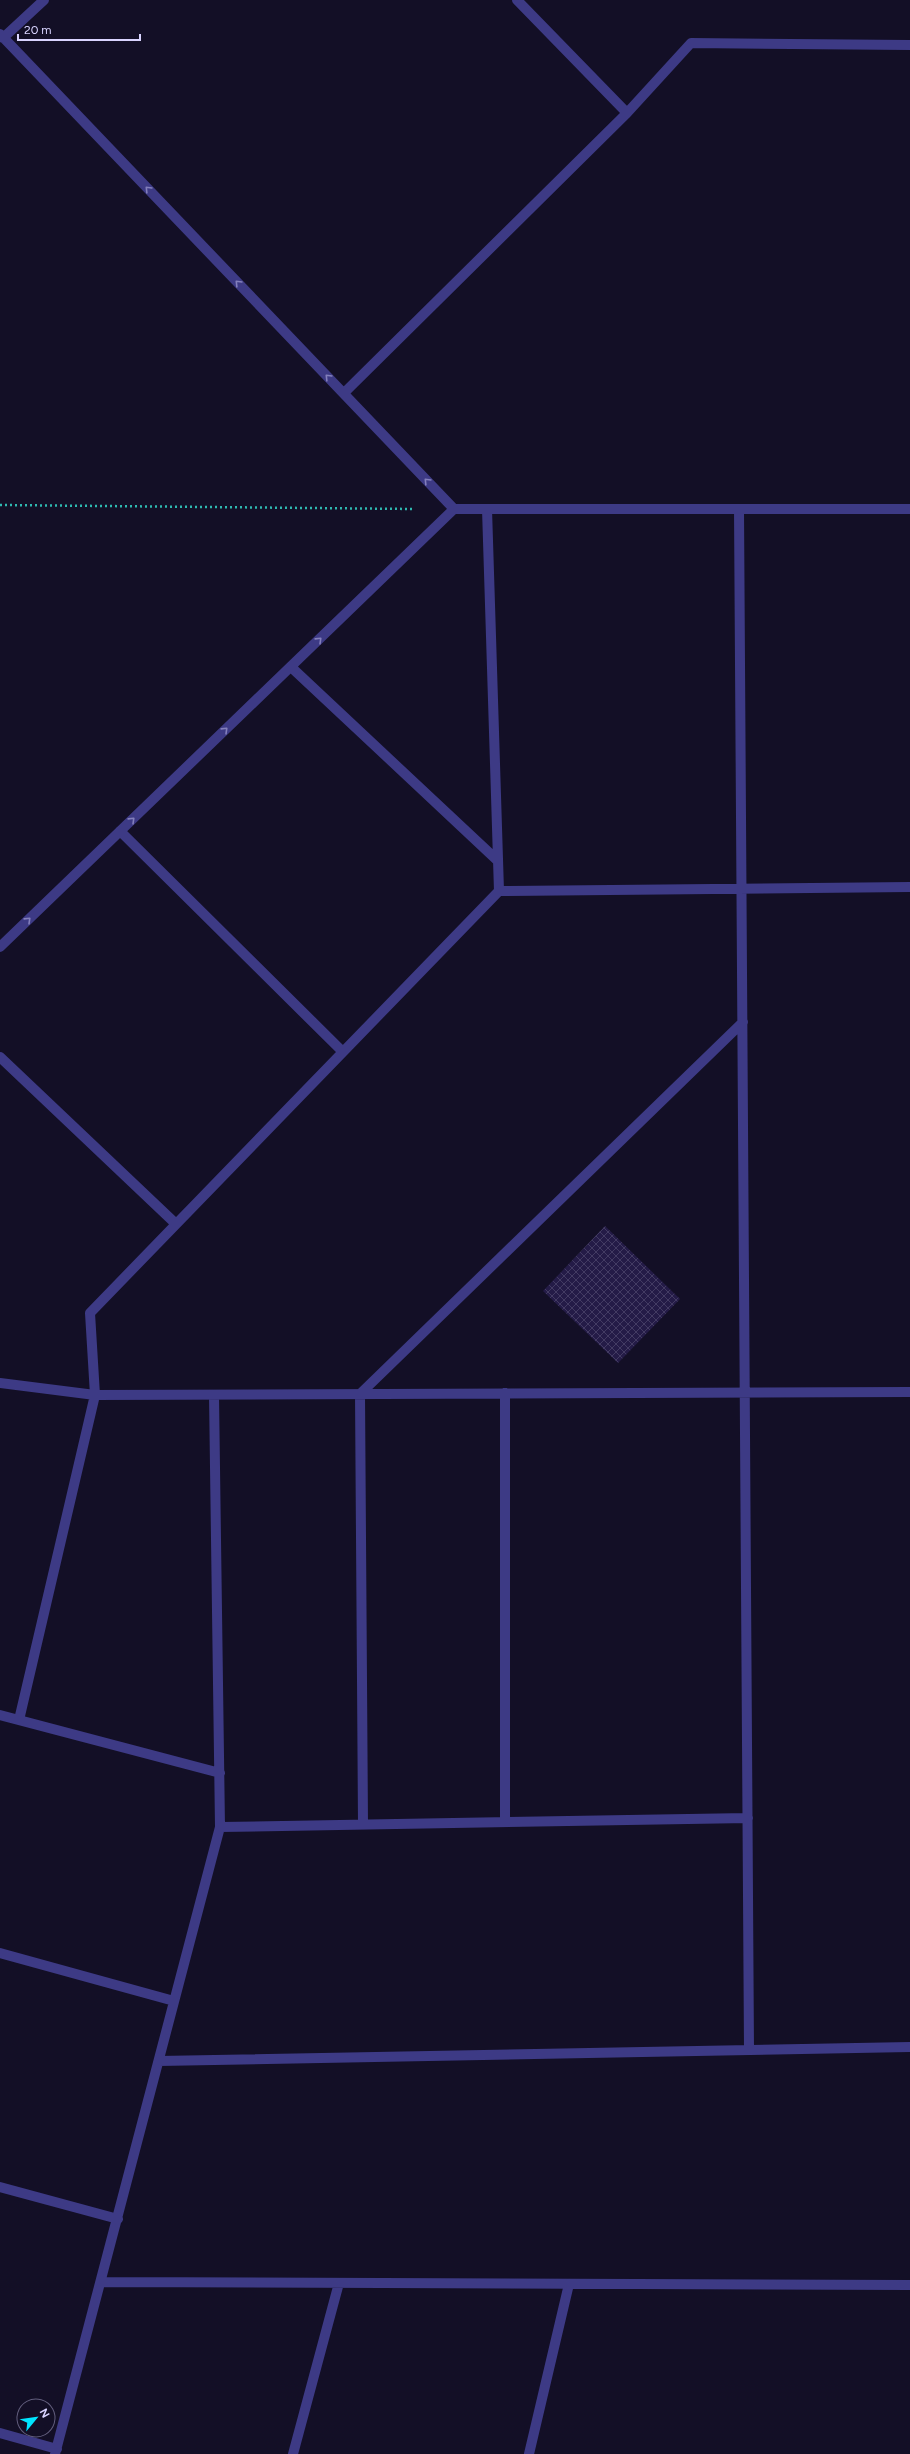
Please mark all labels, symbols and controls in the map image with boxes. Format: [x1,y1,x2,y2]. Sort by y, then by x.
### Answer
scale bar [18,16,140,42]
text: 20 m [24,23,52,37]
one-way arrow [145,186,153,194]
one-way arrow [235,280,243,288]
one-way arrow [325,374,333,382]
one-way arrow [425,478,432,486]
one-way arrow [314,637,322,644]
one-way arrow [220,727,228,735]
one-way arrow [127,817,135,825]
one-way arrow [23,917,31,925]
north arrow [16,2398,56,2438]
text: N [37,2407,52,2420]

